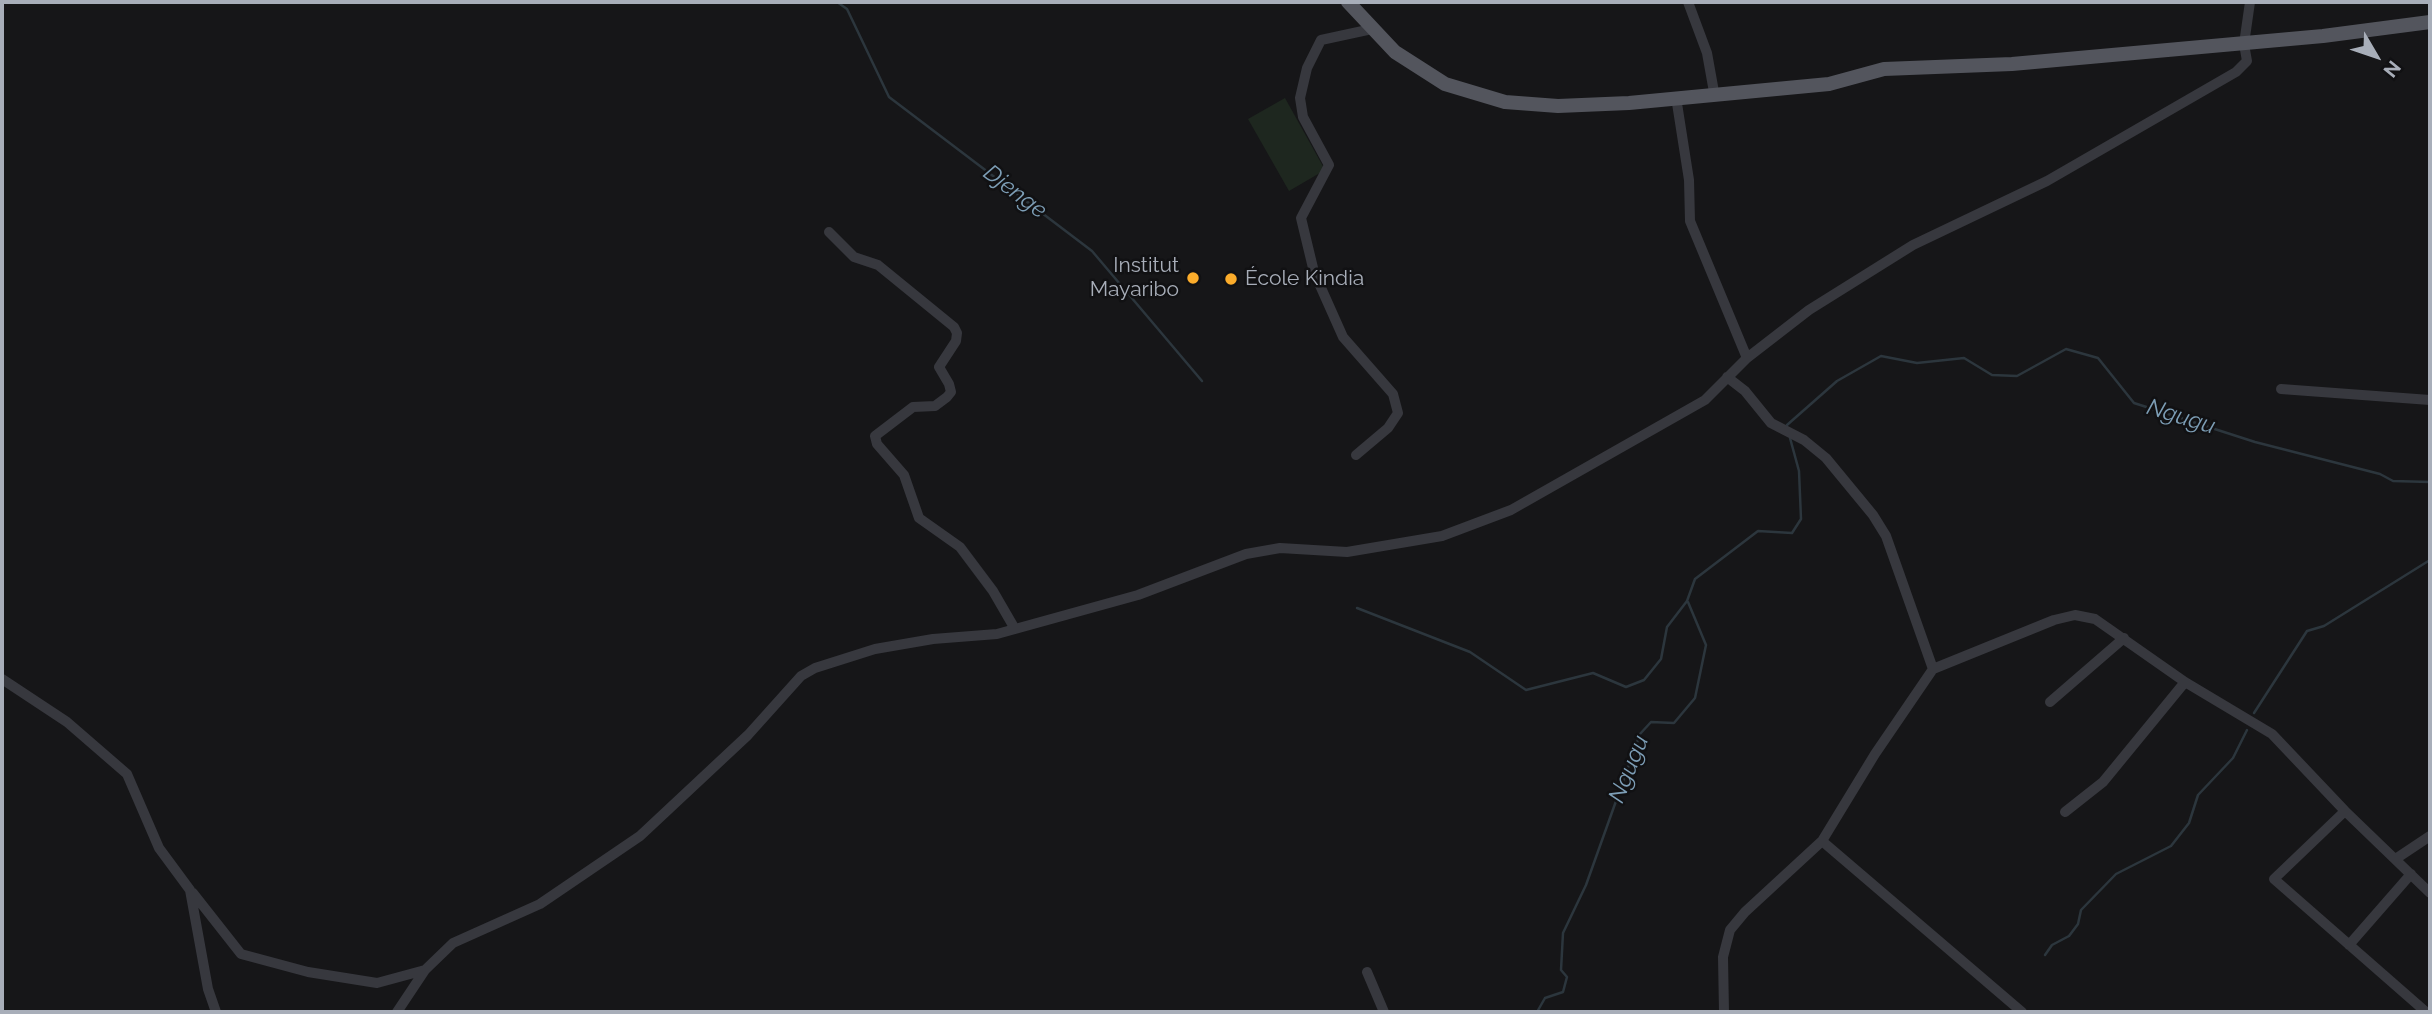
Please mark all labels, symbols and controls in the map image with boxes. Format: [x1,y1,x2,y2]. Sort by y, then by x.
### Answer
north arrow [2341,21,2411,91]
text: N [2379,57,2405,82]
water label: Djenge [978,159,1052,225]
place label: Institut Mayaribo [1090,253,1179,303]
place label: École Kindia [1245,266,1364,292]
marker: Institut Mayaribo [1185,270,1201,286]
marker: École Kindia [1223,271,1239,287]
water label: Ngugu [2143,394,2219,440]
water label: Ngugu [1603,731,1655,807]

